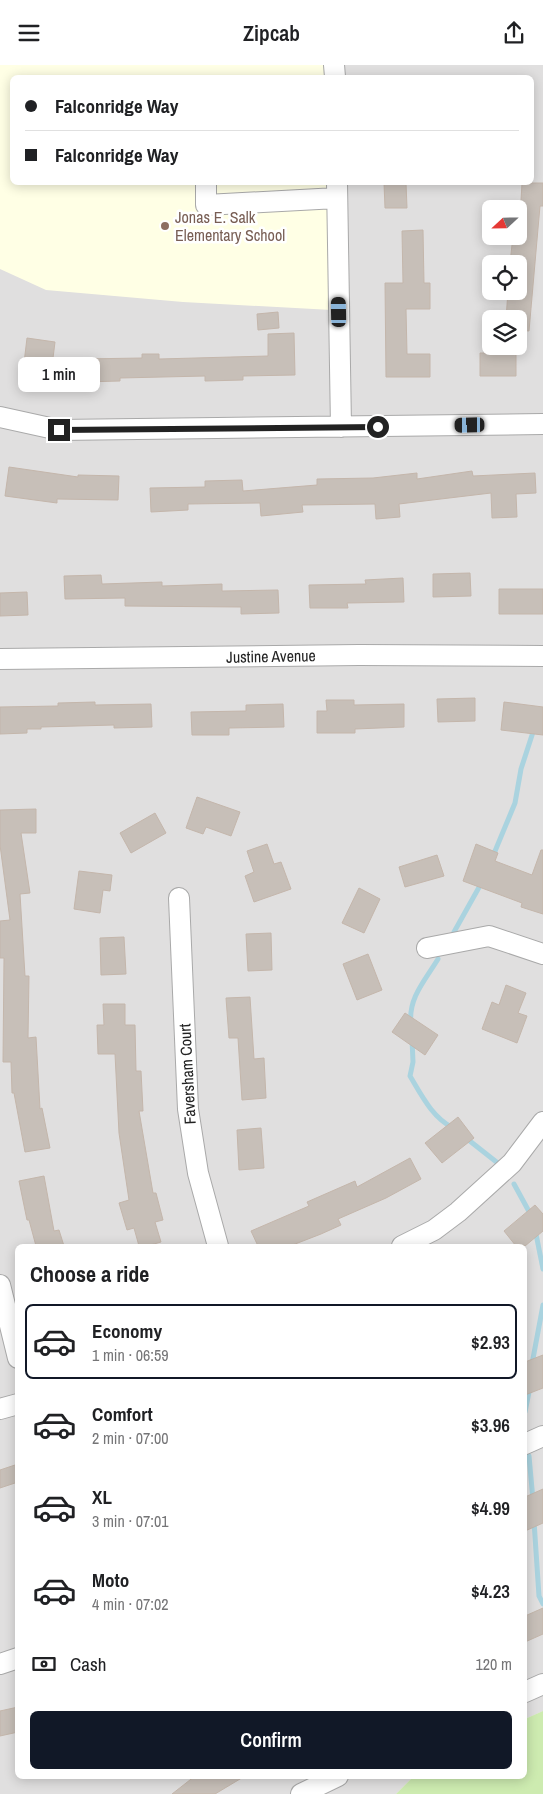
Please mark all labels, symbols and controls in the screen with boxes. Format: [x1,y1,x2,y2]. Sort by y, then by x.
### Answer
text: Zipcab [243,18,300,48]
icon: menu [15,19,43,47]
icon: share [500,19,528,47]
text: Falconridge Way [55,93,178,119]
text: Falconridge Way [55,142,178,168]
north arrow [482,200,528,245]
map controls [482,200,527,355]
place label: Jonas E. Salk Elementary School [175,206,285,246]
marker: Jonas E. Salk Elementary School [159,220,171,232]
button: locate [482,255,527,300]
car [331,297,346,327]
button: layers [482,310,527,355]
callout: 1 min [18,357,100,393]
text: 1 min [42,363,76,385]
route start [367,416,389,438]
car [454,417,485,433]
route end [48,419,70,441]
street label: Justine Avenue [226,644,316,668]
street label: Faversham Court [173,1023,201,1125]
text: Choose a ride [30,1259,149,1289]
text: Economy [92,1318,162,1344]
icon: car [32,1319,77,1364]
text: $2.93 [471,1329,510,1355]
text: 1 min · 06:59 [92,1344,169,1366]
text: Comfort [92,1401,153,1427]
icon: car [32,1402,77,1447]
text: $3.96 [471,1412,510,1438]
text: 2 min · 07:00 [92,1427,169,1449]
text: XL [92,1484,112,1510]
icon: car [32,1485,77,1530]
text: $4.99 [471,1495,510,1521]
text: 3 min · 07:01 [92,1510,169,1532]
text: Moto [92,1567,129,1593]
icon: car [32,1568,77,1613]
text: $4.23 [471,1578,510,1604]
text: 4 min · 07:02 [92,1593,169,1615]
icon: cash [30,1650,58,1678]
text: Cash [70,1651,106,1677]
text: 120 m [476,1653,512,1675]
button: Confirm [30,1711,512,1769]

